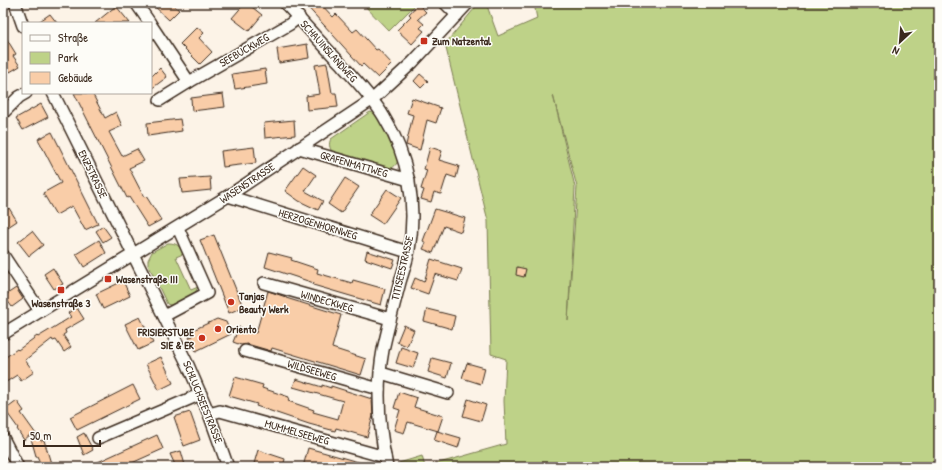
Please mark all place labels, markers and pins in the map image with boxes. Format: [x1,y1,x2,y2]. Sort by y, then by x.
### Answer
place label: Zum Natzental [432,34,492,48]
marker: Zum Natzental [419,36,429,46]
place label: Wasenstraße III [116,272,178,287]
marker: Wasenstraße III [103,274,113,284]
marker: Wasenstraße 3 [56,285,66,295]
place label: Tanjas Beauty Werk [238,289,289,317]
place label: Wasenstraße 3 [32,296,91,311]
marker: Tanjas Beauty Werk [226,297,236,307]
place label: Oriento [226,322,257,336]
marker: Oriento [213,324,223,334]
place label: FRISIERSTUBE SIE & ER [137,325,194,352]
marker: FRISIERSTUBE SIE & ER [197,333,207,343]

